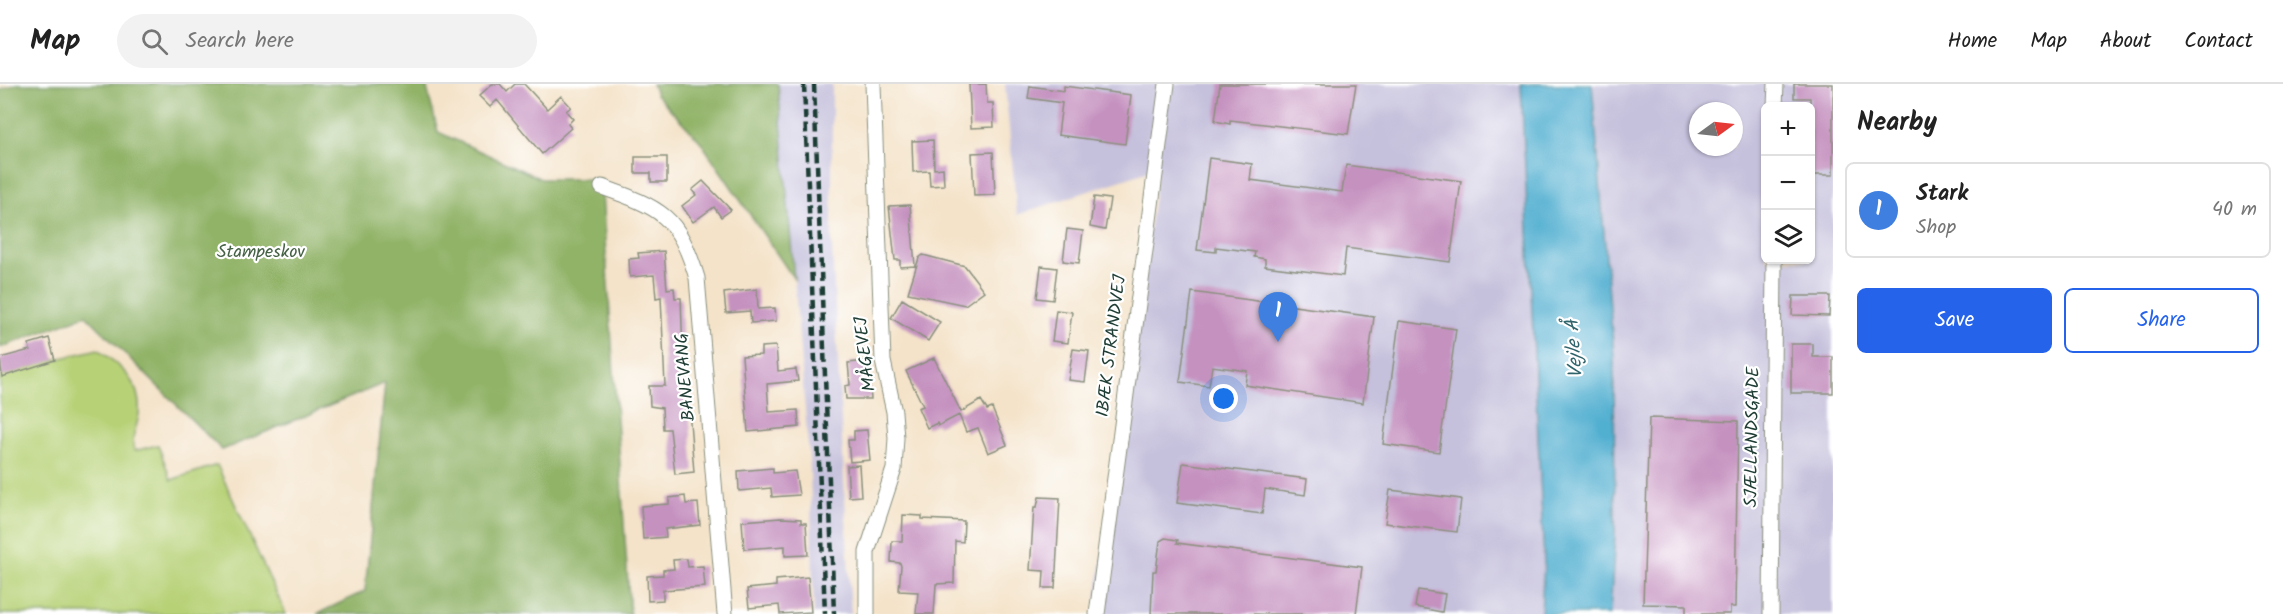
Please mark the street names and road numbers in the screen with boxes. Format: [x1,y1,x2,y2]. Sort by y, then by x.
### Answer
street label: IBÆK STRANDVEJ [1089,273,1135,419]
street label: MÅGEVEJ [847,314,885,393]
street label: BANEVANG [668,331,704,423]
street label: SJÆLLANDSGADE [1737,366,1769,508]

